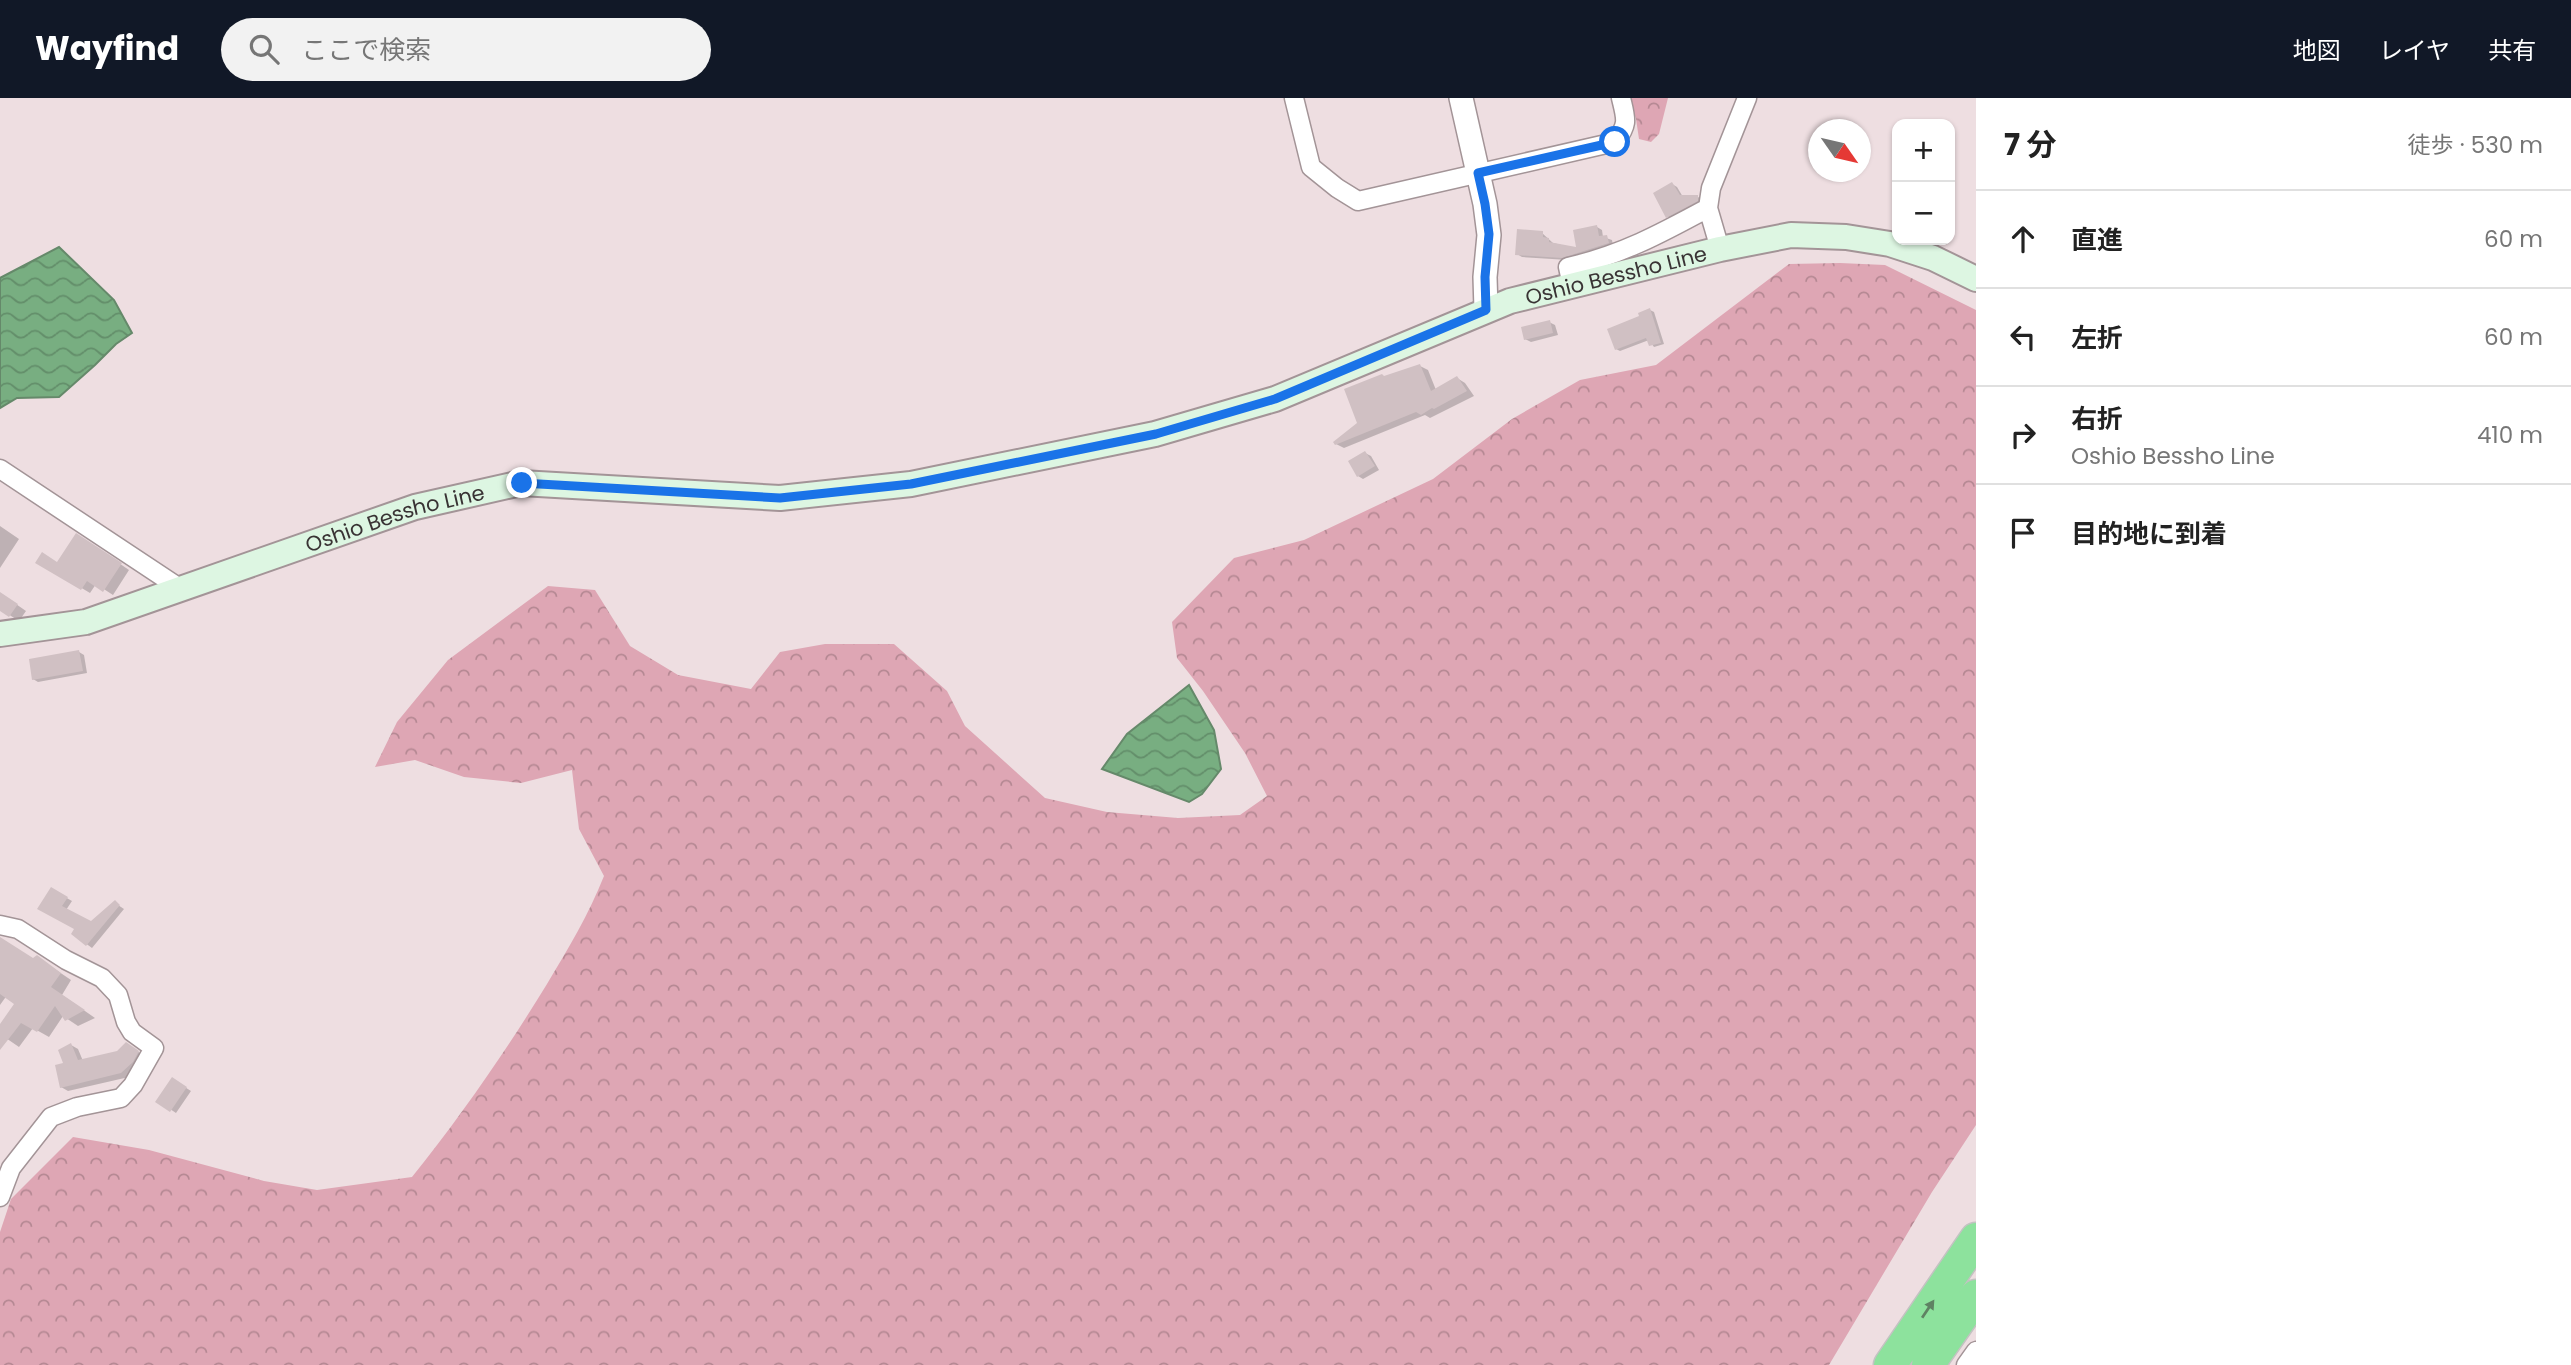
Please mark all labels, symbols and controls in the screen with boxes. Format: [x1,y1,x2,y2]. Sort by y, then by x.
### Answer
search box [221,18,711,81]
text: Wayfind [35,25,179,72]
icon: search [245,30,283,68]
text: ここで検索 [301,32,431,68]
text: 地図 [2293,34,2341,67]
text: レイヤ [2379,34,2450,67]
text: 共有 [2488,34,2536,67]
north arrow [1808,119,1871,182]
map controls [1892,119,1955,245]
button: + [1892,119,1955,182]
text: 7 分 [2004,123,2056,166]
route start [1599,126,1630,157]
text: 徒歩 · 530 m [2408,129,2543,161]
button: − [1892,182,1955,245]
icon: ahead [2004,220,2042,258]
text: 直進 [2071,222,2123,258]
text: 60 m [2484,223,2543,255]
street label: Oshio Bessho Line [1522,238,1710,311]
icon: left [2004,318,2042,356]
text: 左折 [2071,320,2123,356]
text: 60 m [2484,321,2543,353]
text: 右折 [2071,401,2123,437]
icon: right [2004,416,2042,454]
text: 410 m [2477,419,2543,451]
text: Oshio Bessho Line [2071,440,2275,472]
route end [506,467,537,498]
street label: Oshio Bessho Line [301,477,487,559]
icon: arrive [2004,514,2042,552]
text: 目的地に到着 [2071,516,2227,552]
one-way arrow [1921,1300,1935,1318]

